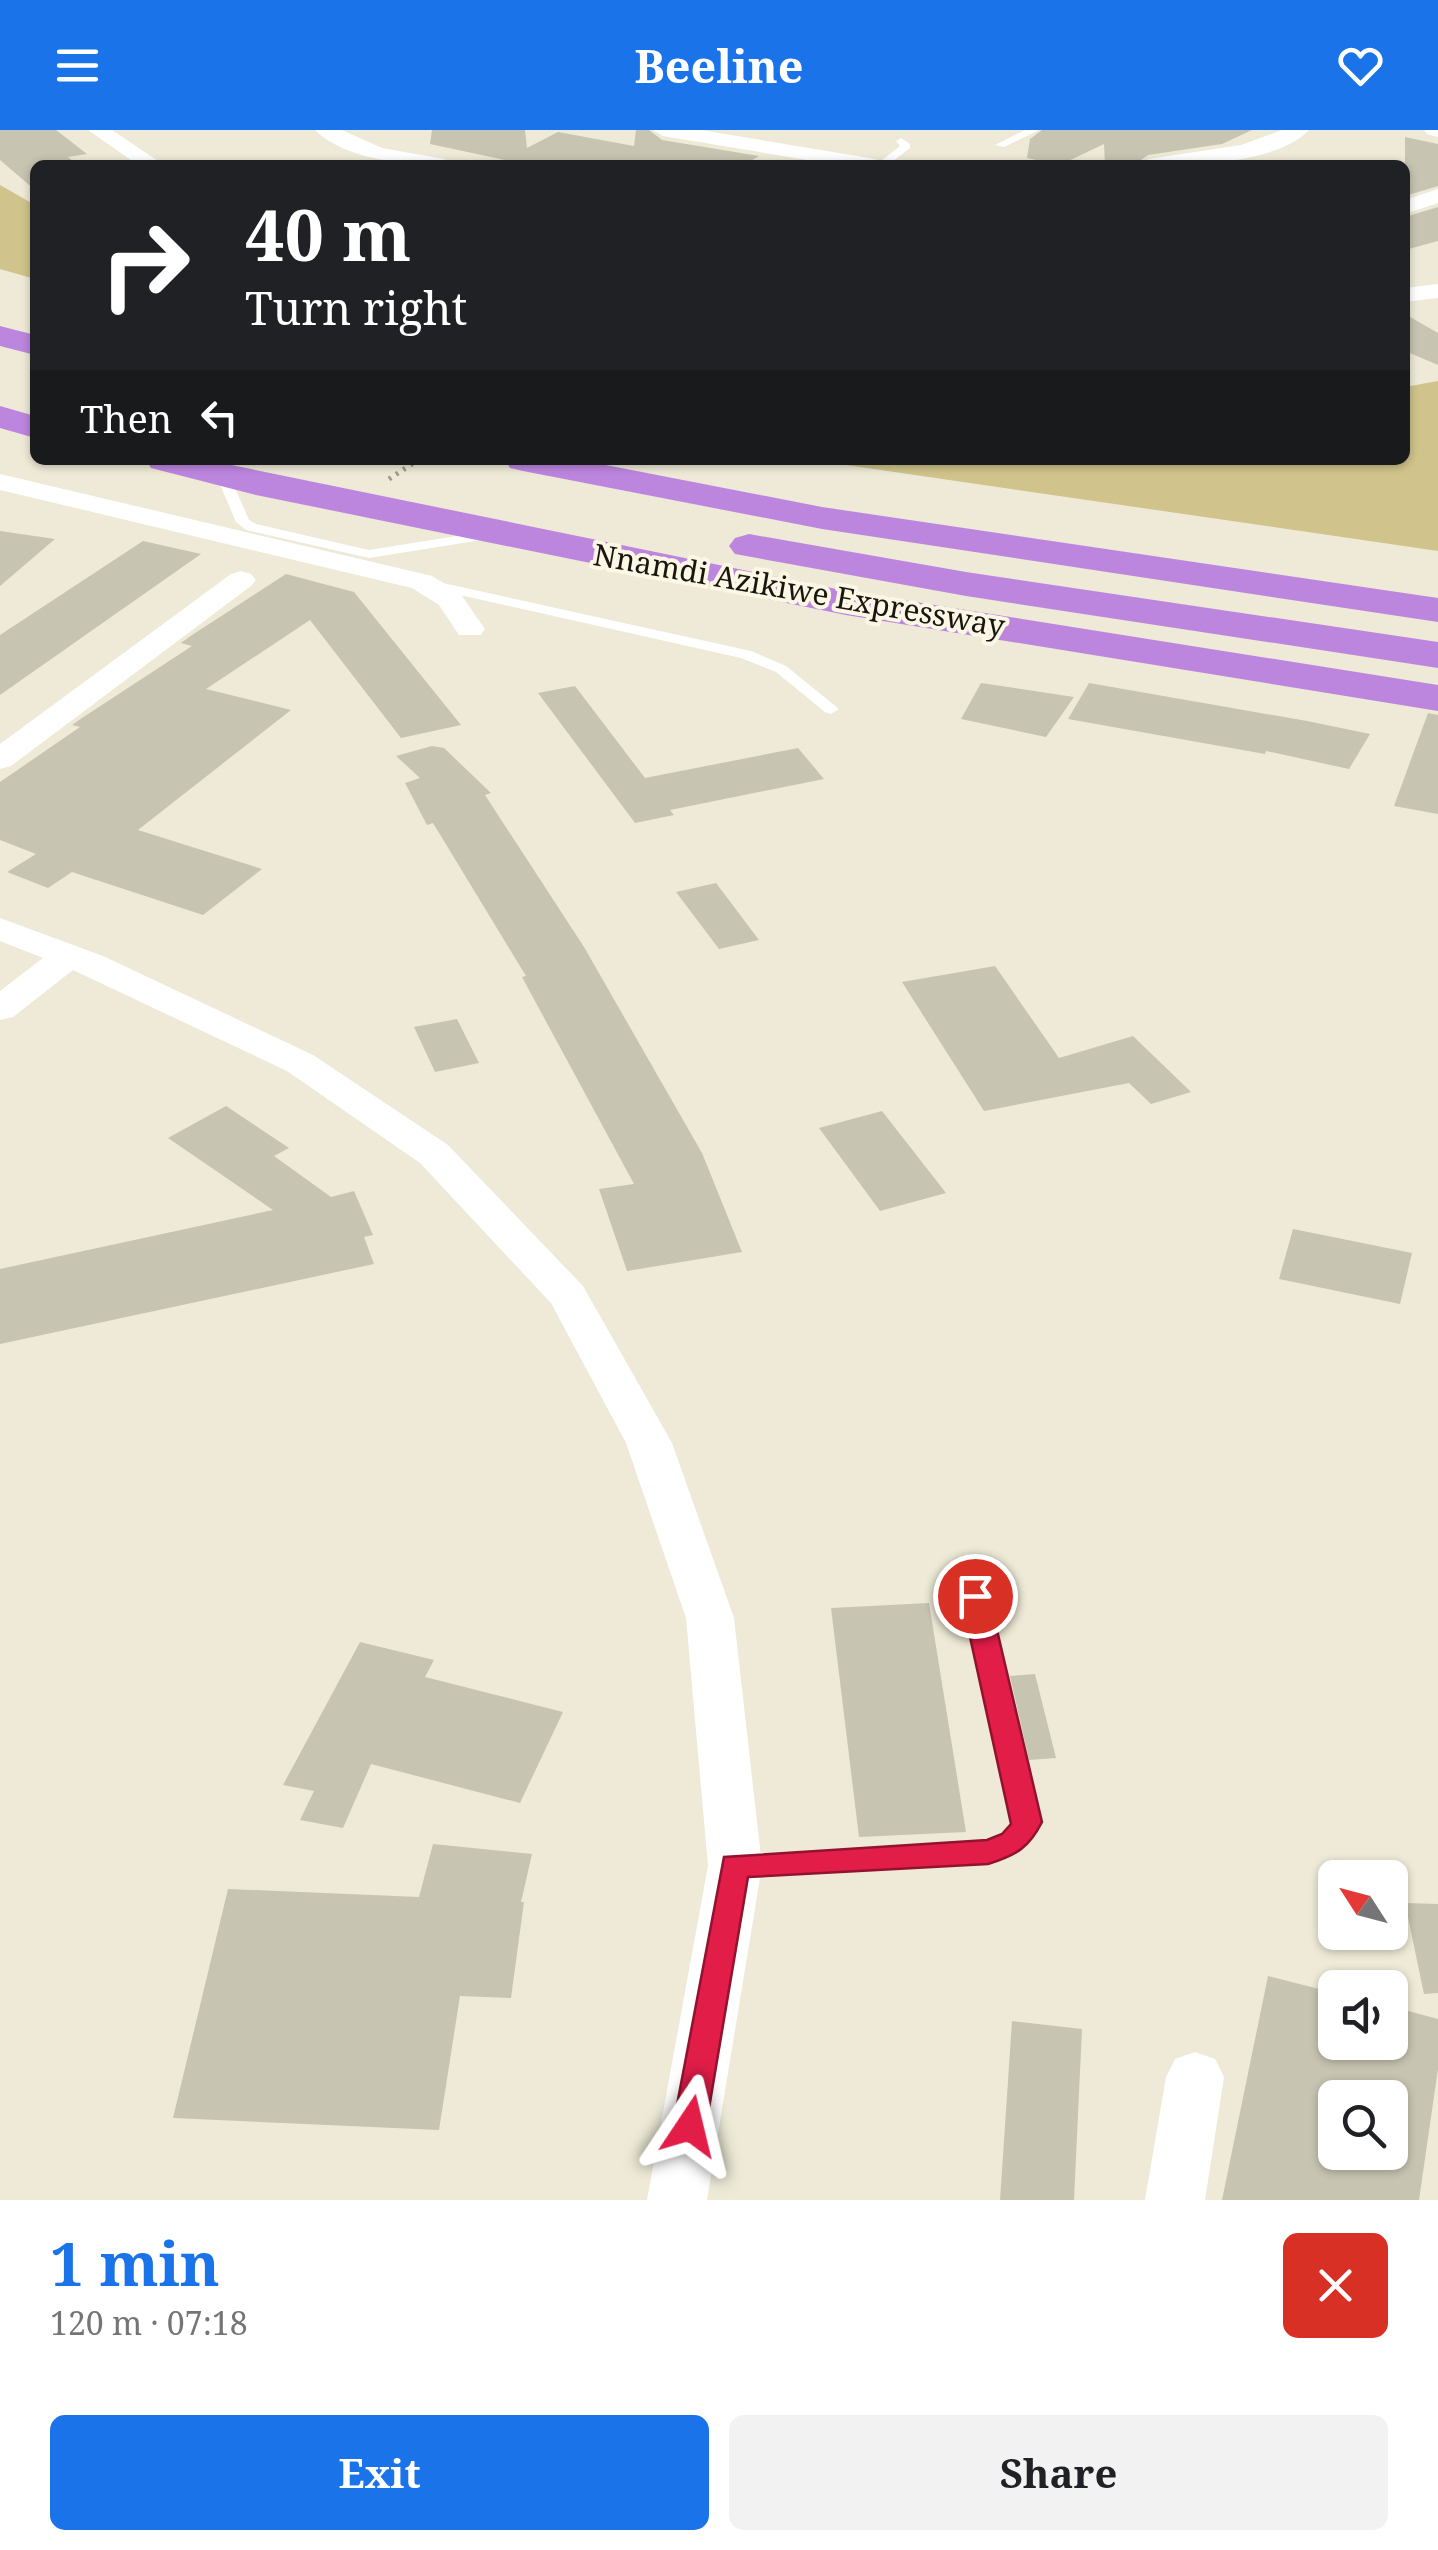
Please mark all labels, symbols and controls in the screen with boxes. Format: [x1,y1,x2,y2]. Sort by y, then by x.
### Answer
text: Beeline [634,35,804,96]
icon: menu [50,38,105,93]
icon: heart [1333,38,1388,93]
text: 40 m [245,186,411,282]
icon: right [80,200,210,330]
text: Turn right [245,277,467,338]
icon: left [192,390,247,445]
text: Then [80,392,172,444]
street label: Nnamdi Azikiwe Expressway [590,533,1008,646]
pin [933,1554,1018,1639]
icon: arrive [948,1569,1003,1624]
north arrow [1318,1860,1408,1950]
map controls [1318,1860,1408,2170]
button: sound [1318,1970,1408,2060]
position arrow [638,2074,742,2178]
button: search [1318,2080,1408,2170]
text: 1 min [50,2222,220,2304]
button: close [1283,2233,1388,2338]
text: 120 m · 07:18 [50,2301,248,2344]
button: Exit [50,2415,709,2530]
button: Share [729,2415,1388,2530]

